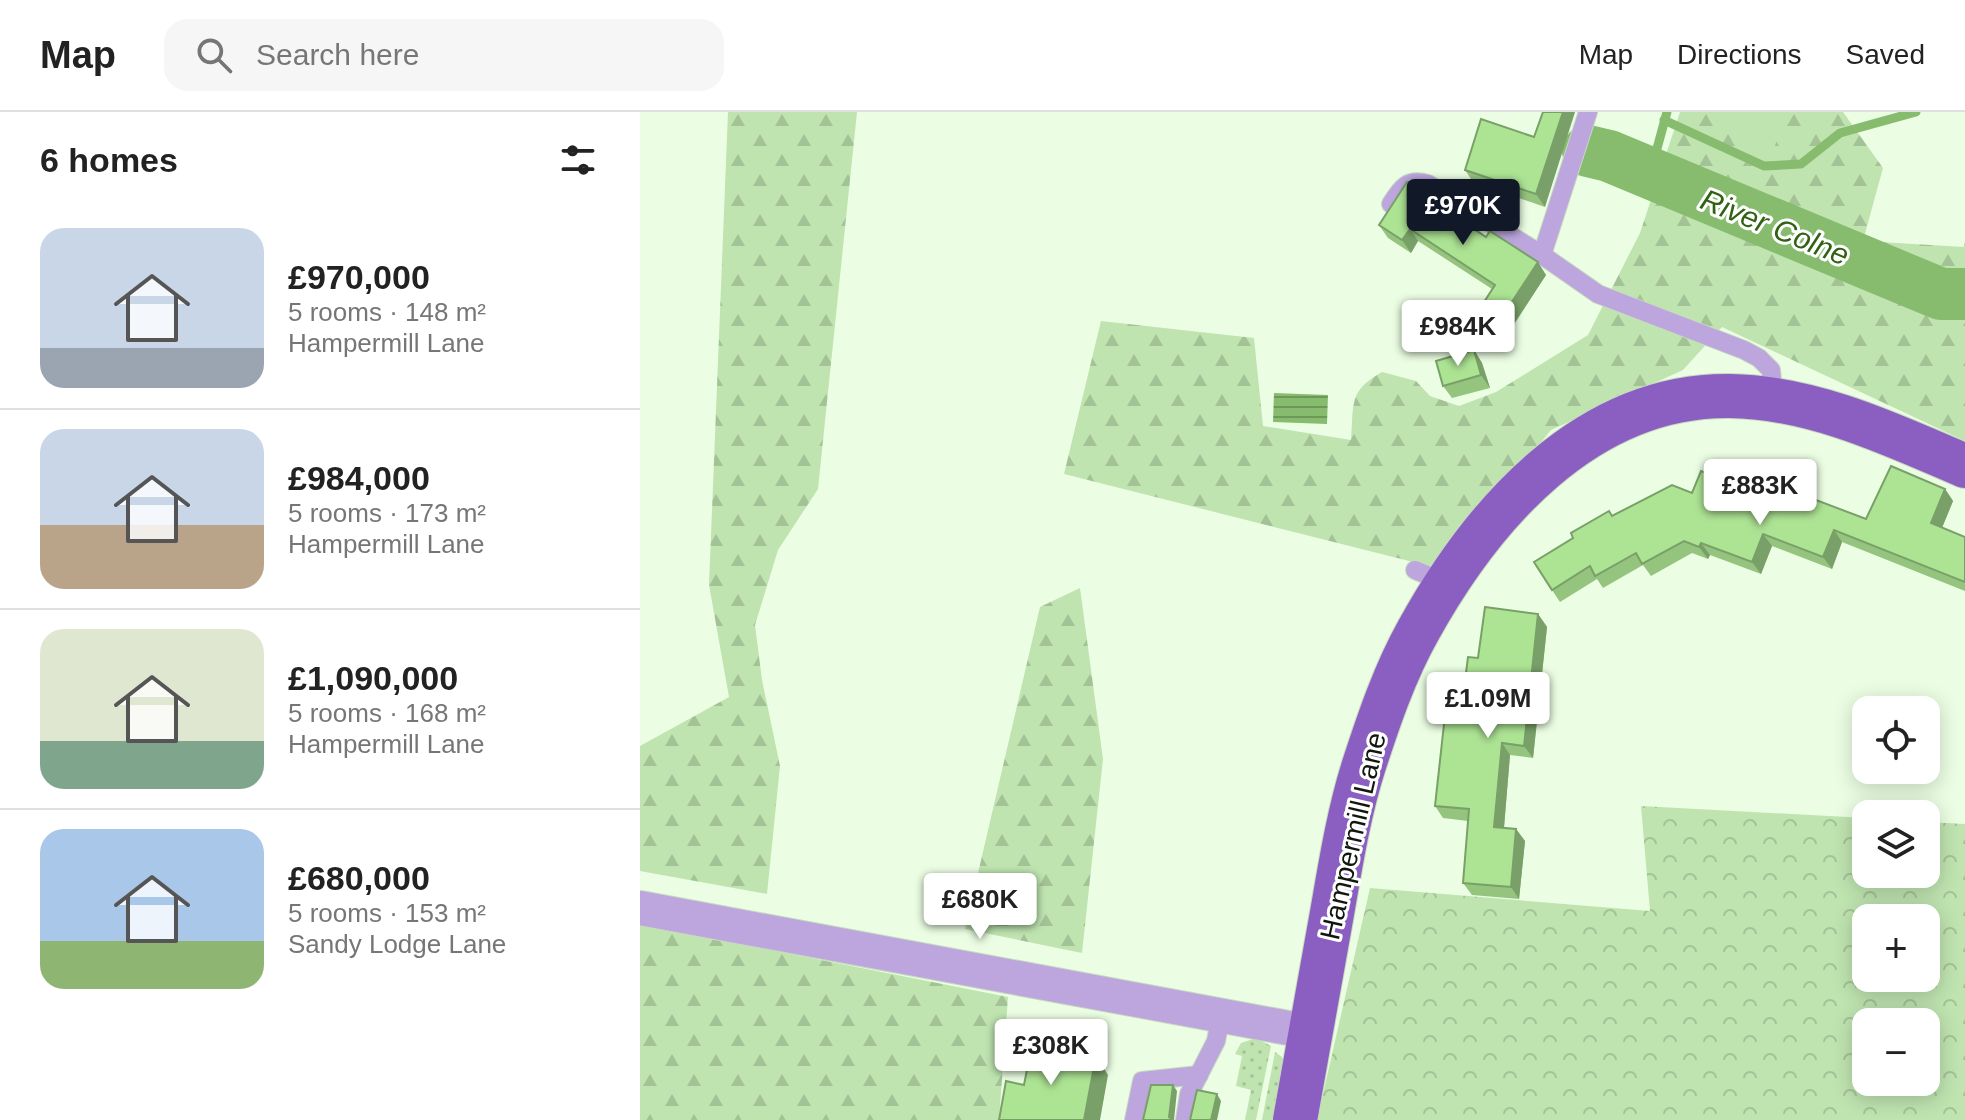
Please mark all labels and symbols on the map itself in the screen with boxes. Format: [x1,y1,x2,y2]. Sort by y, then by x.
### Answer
pin: £970K [1407,179,1519,247]
water label: River Colne [1696,182,1854,272]
pin: £984K [1402,300,1514,368]
pin: £883K [1704,459,1816,527]
pin: £1.09M [1423,672,1553,740]
street label: Hampermill Lane [1314,729,1392,943]
pin: £680K [924,873,1036,941]
pin: £308K [995,1019,1107,1087]

